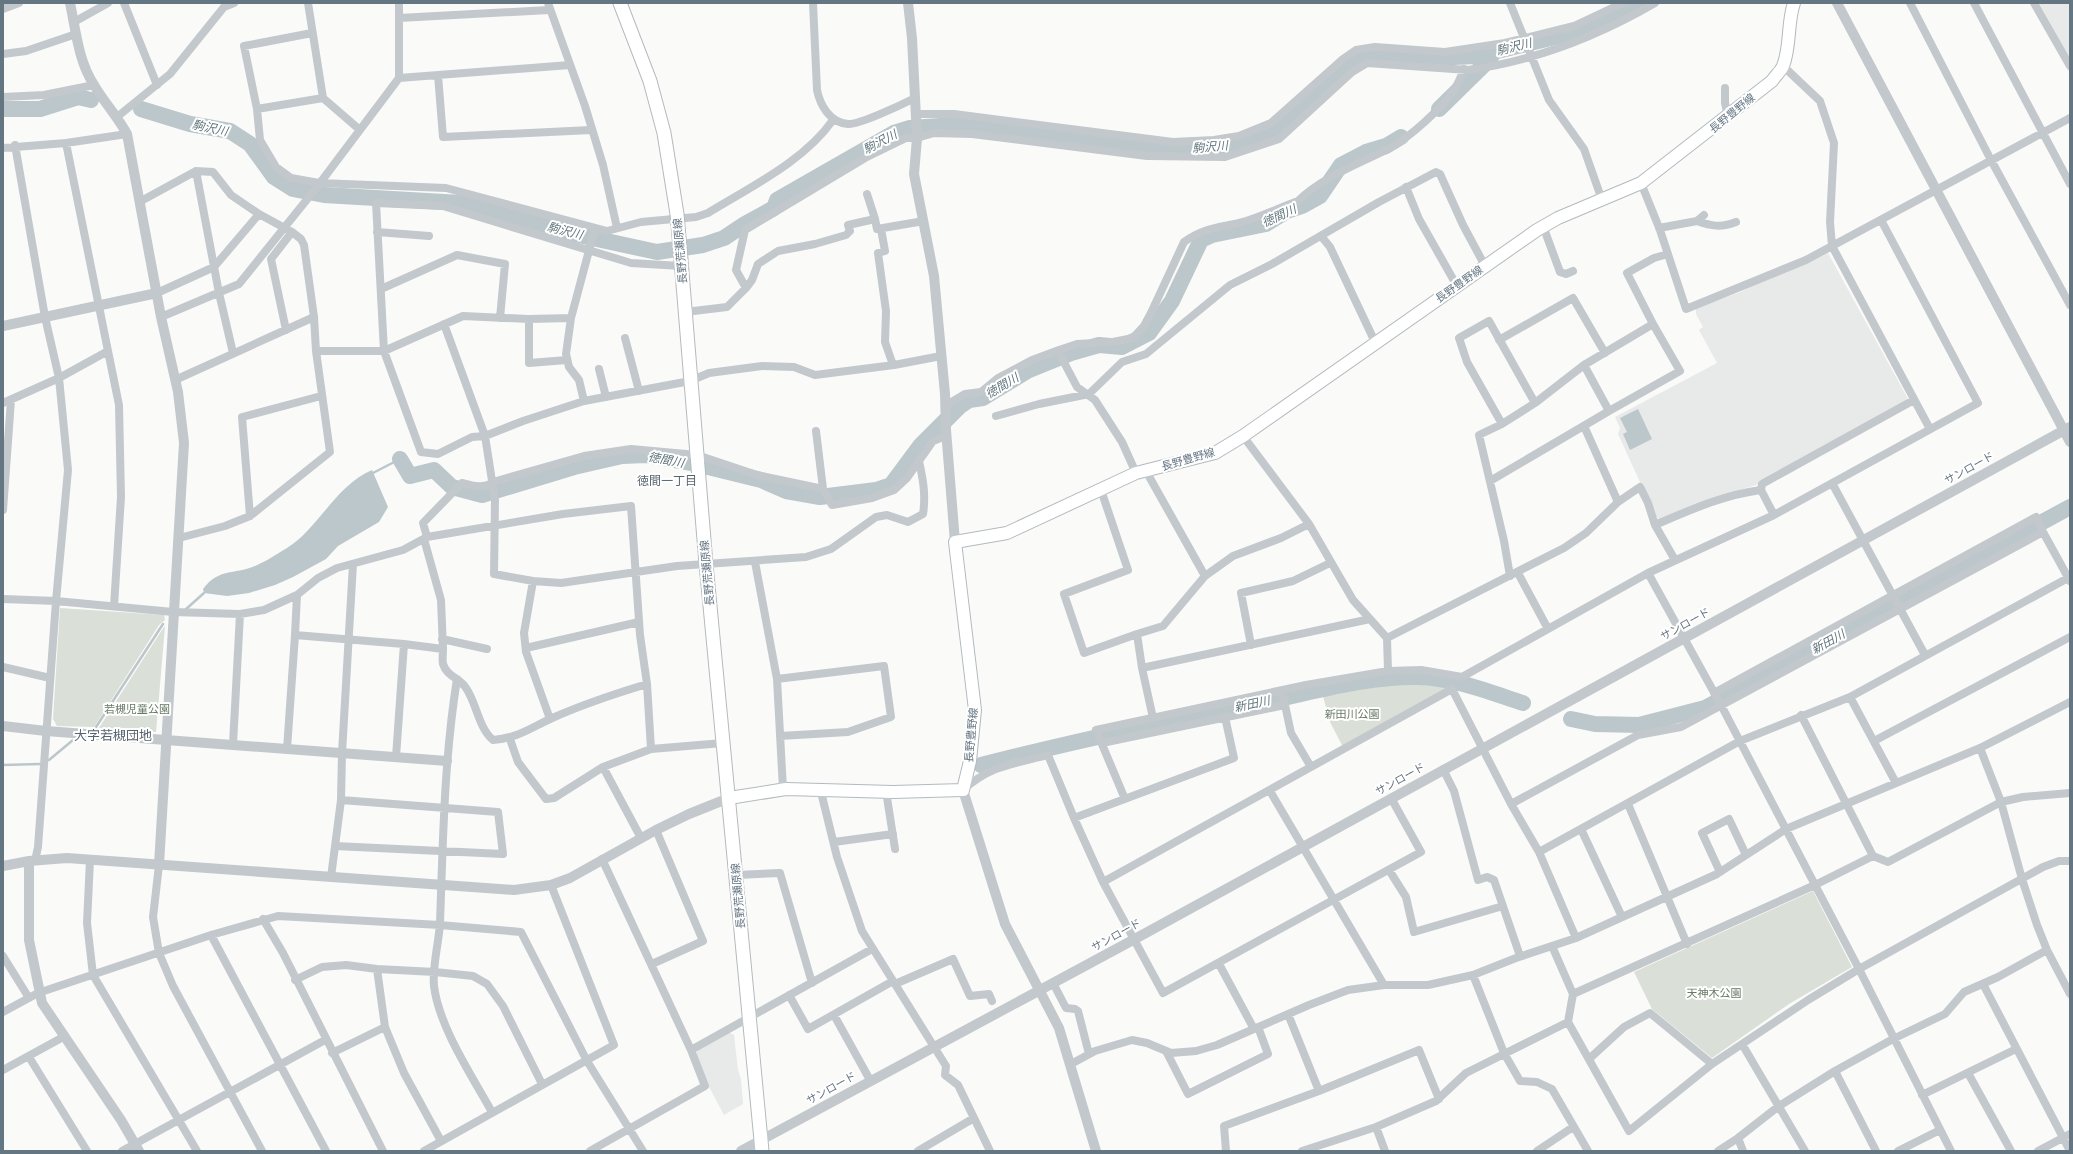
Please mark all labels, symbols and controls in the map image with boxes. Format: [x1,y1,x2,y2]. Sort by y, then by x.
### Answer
water label: 駒沢川 [1495,35,1536,60]
street label: 長野豊野線 [1707,91,1758,137]
water label: 駒沢川 [191,117,231,141]
water label: 駒沢川 [861,126,902,158]
water label: 駒沢川 [1191,138,1231,158]
water label: 徳間川 [1260,201,1301,232]
street label: 長野荒瀬原線 [671,217,691,284]
water label: 駒沢川 [545,220,586,245]
street label: 長野豊野線 [1433,263,1486,306]
water label: 徳間川 [983,370,1024,403]
street label: 長野豊野線 [1160,446,1217,474]
street label: サンロード [1942,449,1997,488]
water label: 徳間川 [647,450,687,473]
district label: 徳間一丁目 [637,474,697,490]
street label: 長野荒瀬原線 [698,539,718,606]
street label: サンロード [1658,605,1713,644]
water label: 新田川 [1809,626,1850,659]
water label: 新田川 [1233,693,1273,717]
park label: 若槻児童公園 [104,703,170,717]
street label: 長野豊野線 [963,707,981,763]
park label: 新田川公園 [1325,708,1380,722]
district label: 大字若槻団地 [74,729,152,745]
street label: サンロード [1373,760,1428,799]
street label: 長野荒瀬原線 [729,862,749,929]
street label: サンロード [1089,916,1144,955]
park label: 天神木公園 [1687,987,1742,1001]
street label: サンロード [804,1069,859,1108]

